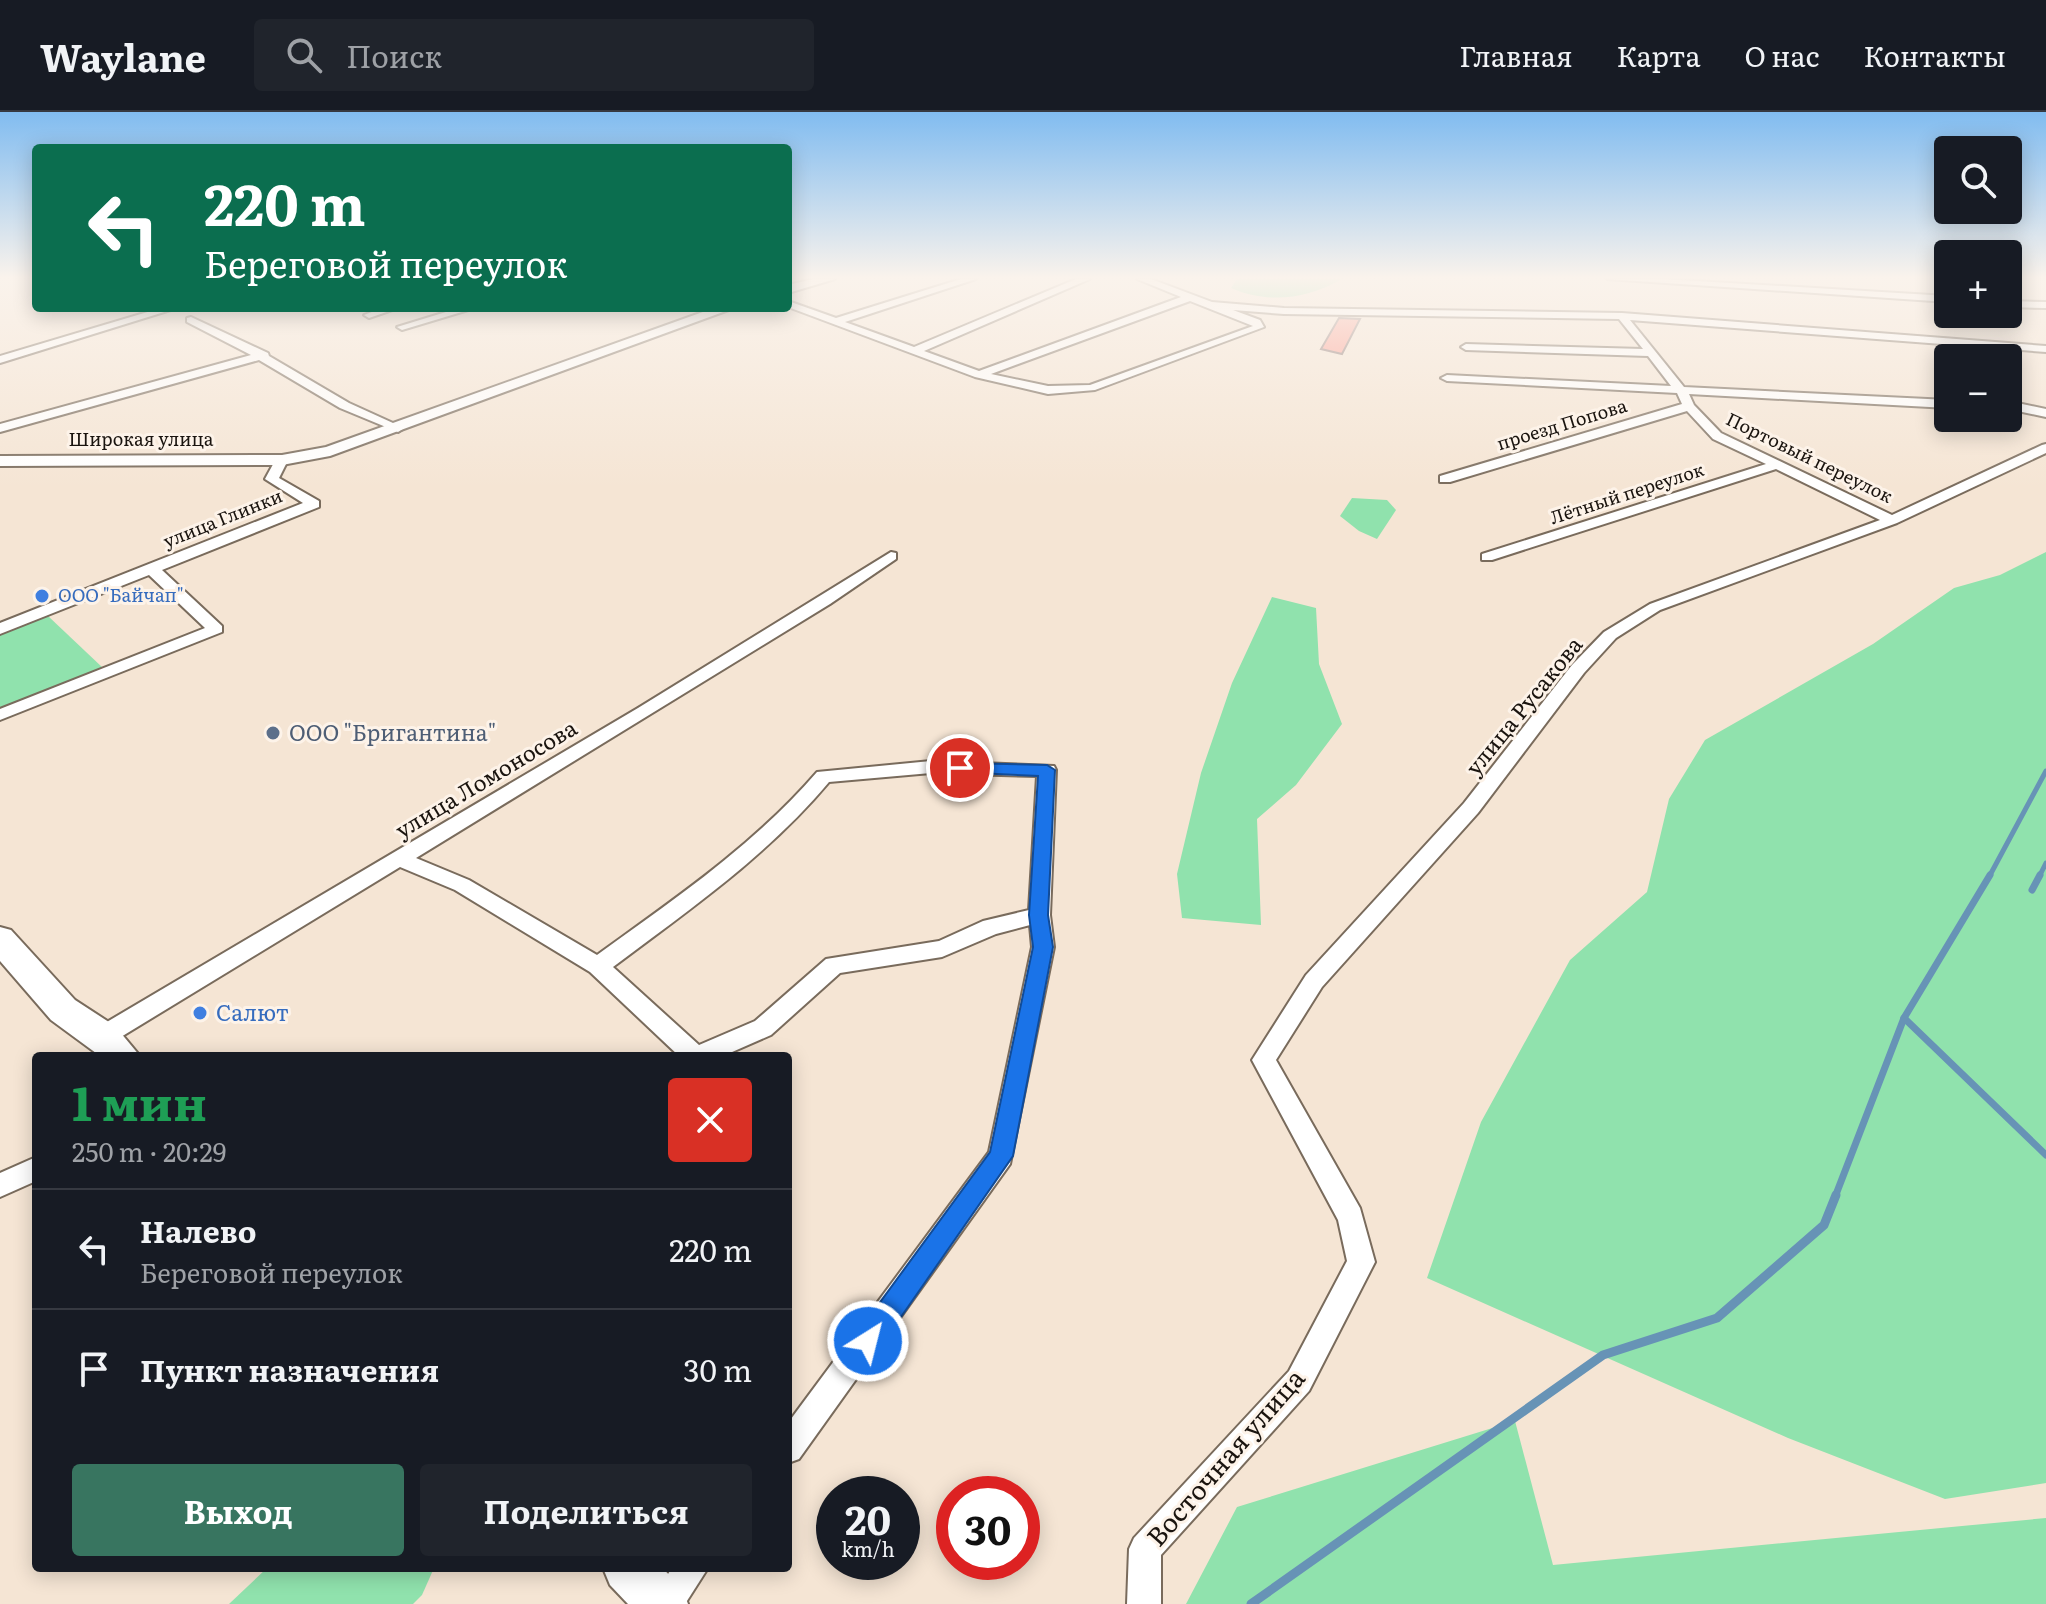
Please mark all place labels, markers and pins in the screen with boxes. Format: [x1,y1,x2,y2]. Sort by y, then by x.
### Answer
place label: ООО "Байчап" [58,581,184,608]
marker: ООО "Байчап" [33,587,51,605]
place label: ООО "Бригантина" [289,715,496,748]
marker: ООО "Бригантина" [264,724,282,742]
pin [926,734,994,802]
place label: Салют [216,995,289,1028]
marker: Салют [191,1004,209,1022]

